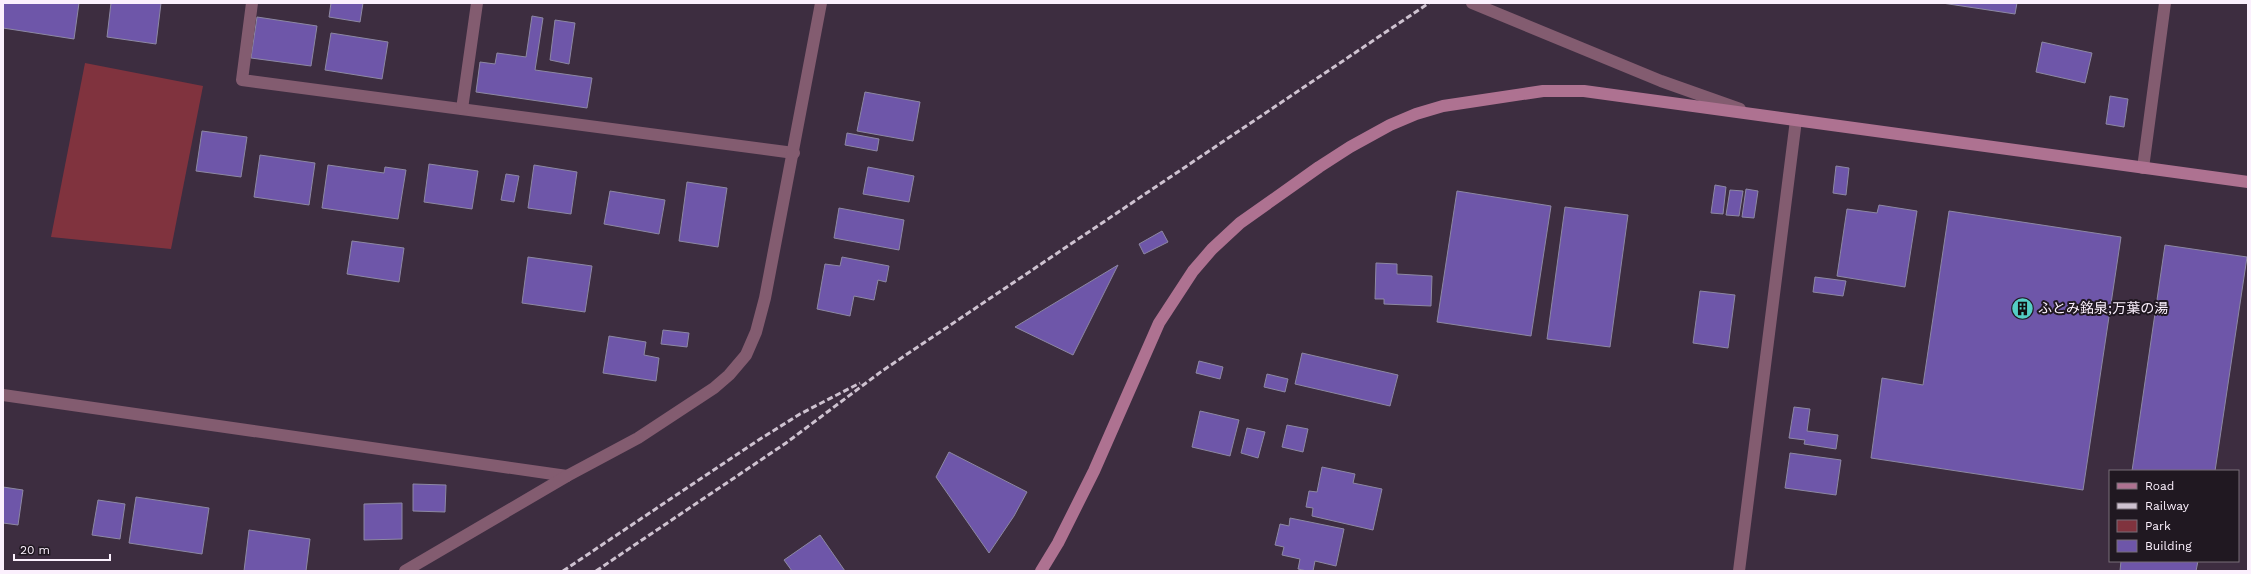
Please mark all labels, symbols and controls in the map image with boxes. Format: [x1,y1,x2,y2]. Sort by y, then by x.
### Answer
building icon: ふとみ銘泉;万葉の湯 [2009,295,2035,321]
place label: ふとみ銘泉;万葉の湯 [2038,300,2168,316]
legend [2109,470,2239,562]
text: Road [2145,479,2174,493]
text: Railway [2145,499,2190,513]
text: Park [2145,519,2171,533]
scale bar [14,536,110,562]
text: Building [2145,539,2192,553]
text: 20 m [20,543,50,557]

